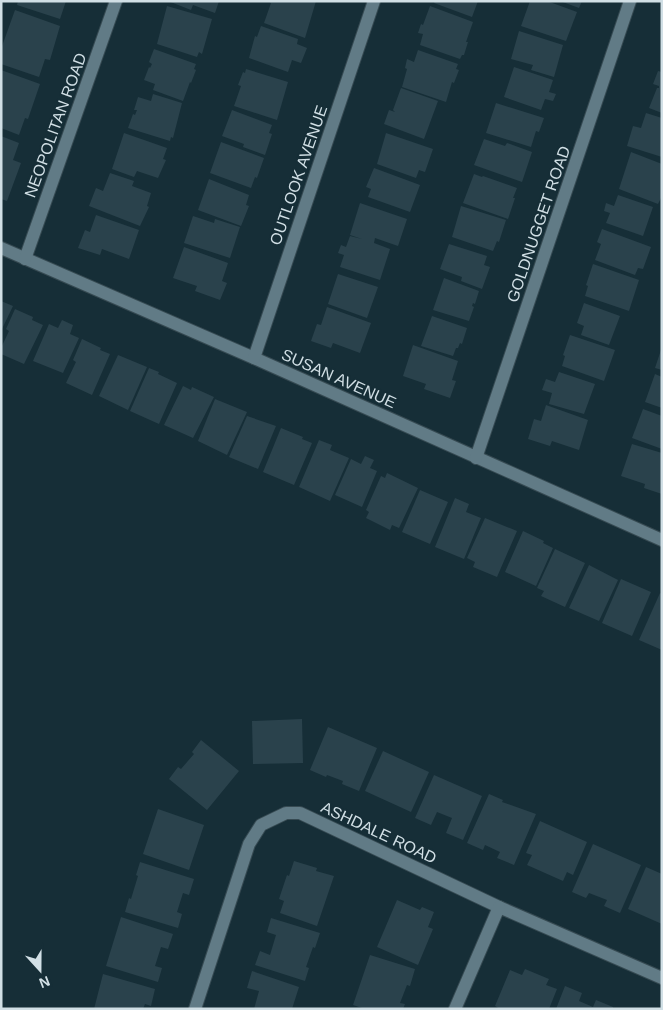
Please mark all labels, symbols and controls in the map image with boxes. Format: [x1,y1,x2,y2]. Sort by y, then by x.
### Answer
street label: NEOPOLITAN ROAD [21,51,90,200]
street label: OUTLOOK AVENUE [267,103,330,247]
street label: GOLDNUGGET ROAD [504,144,573,305]
street label: SUSAN AVENUE [279,346,399,411]
street label: ASHDALE ROAD [318,798,439,867]
north arrow [15,945,65,995]
text: N [37,973,52,991]

